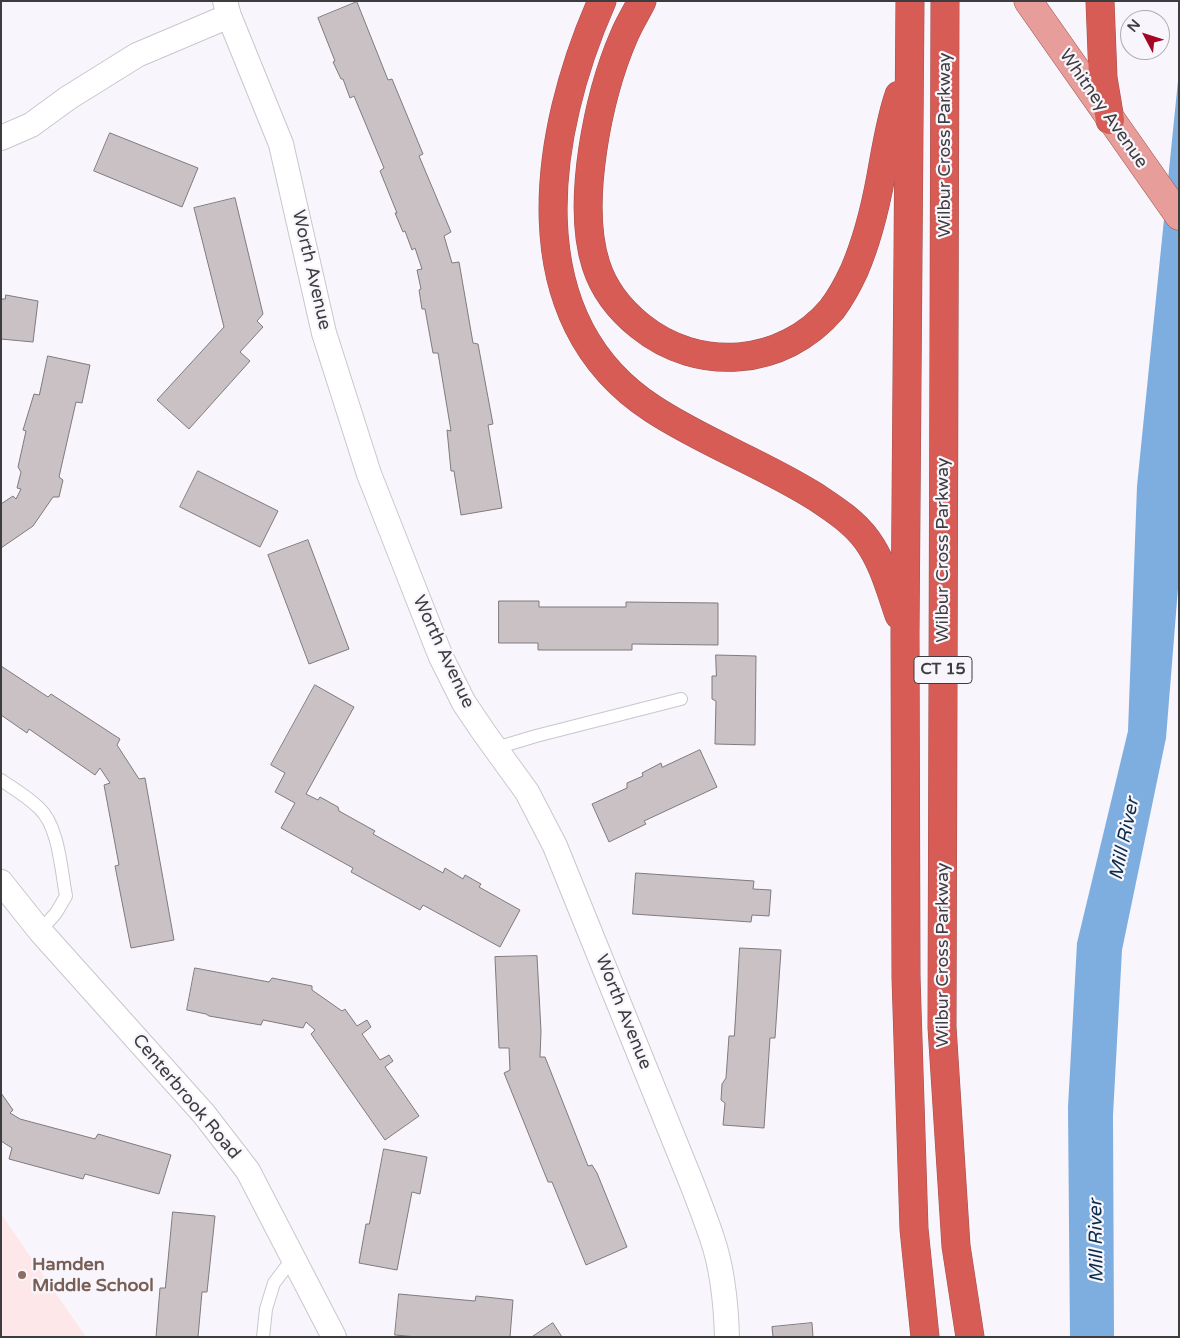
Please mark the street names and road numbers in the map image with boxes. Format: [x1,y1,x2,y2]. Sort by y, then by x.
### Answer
street label: Whitney Avenue [1054,45,1152,173]
street label: Wilbur Cross Parkway [934,52,956,238]
street label: Worth Avenue [287,208,335,332]
street label: Wilbur Cross Parkway [932,457,954,643]
street label: Worth Avenue [407,592,479,712]
road number: CT 15 [914,656,972,684]
street label: Wilbur Cross Parkway [932,862,954,1048]
street label: Worth Avenue [590,951,656,1073]
street label: Centerbrook Road [127,1030,245,1164]

